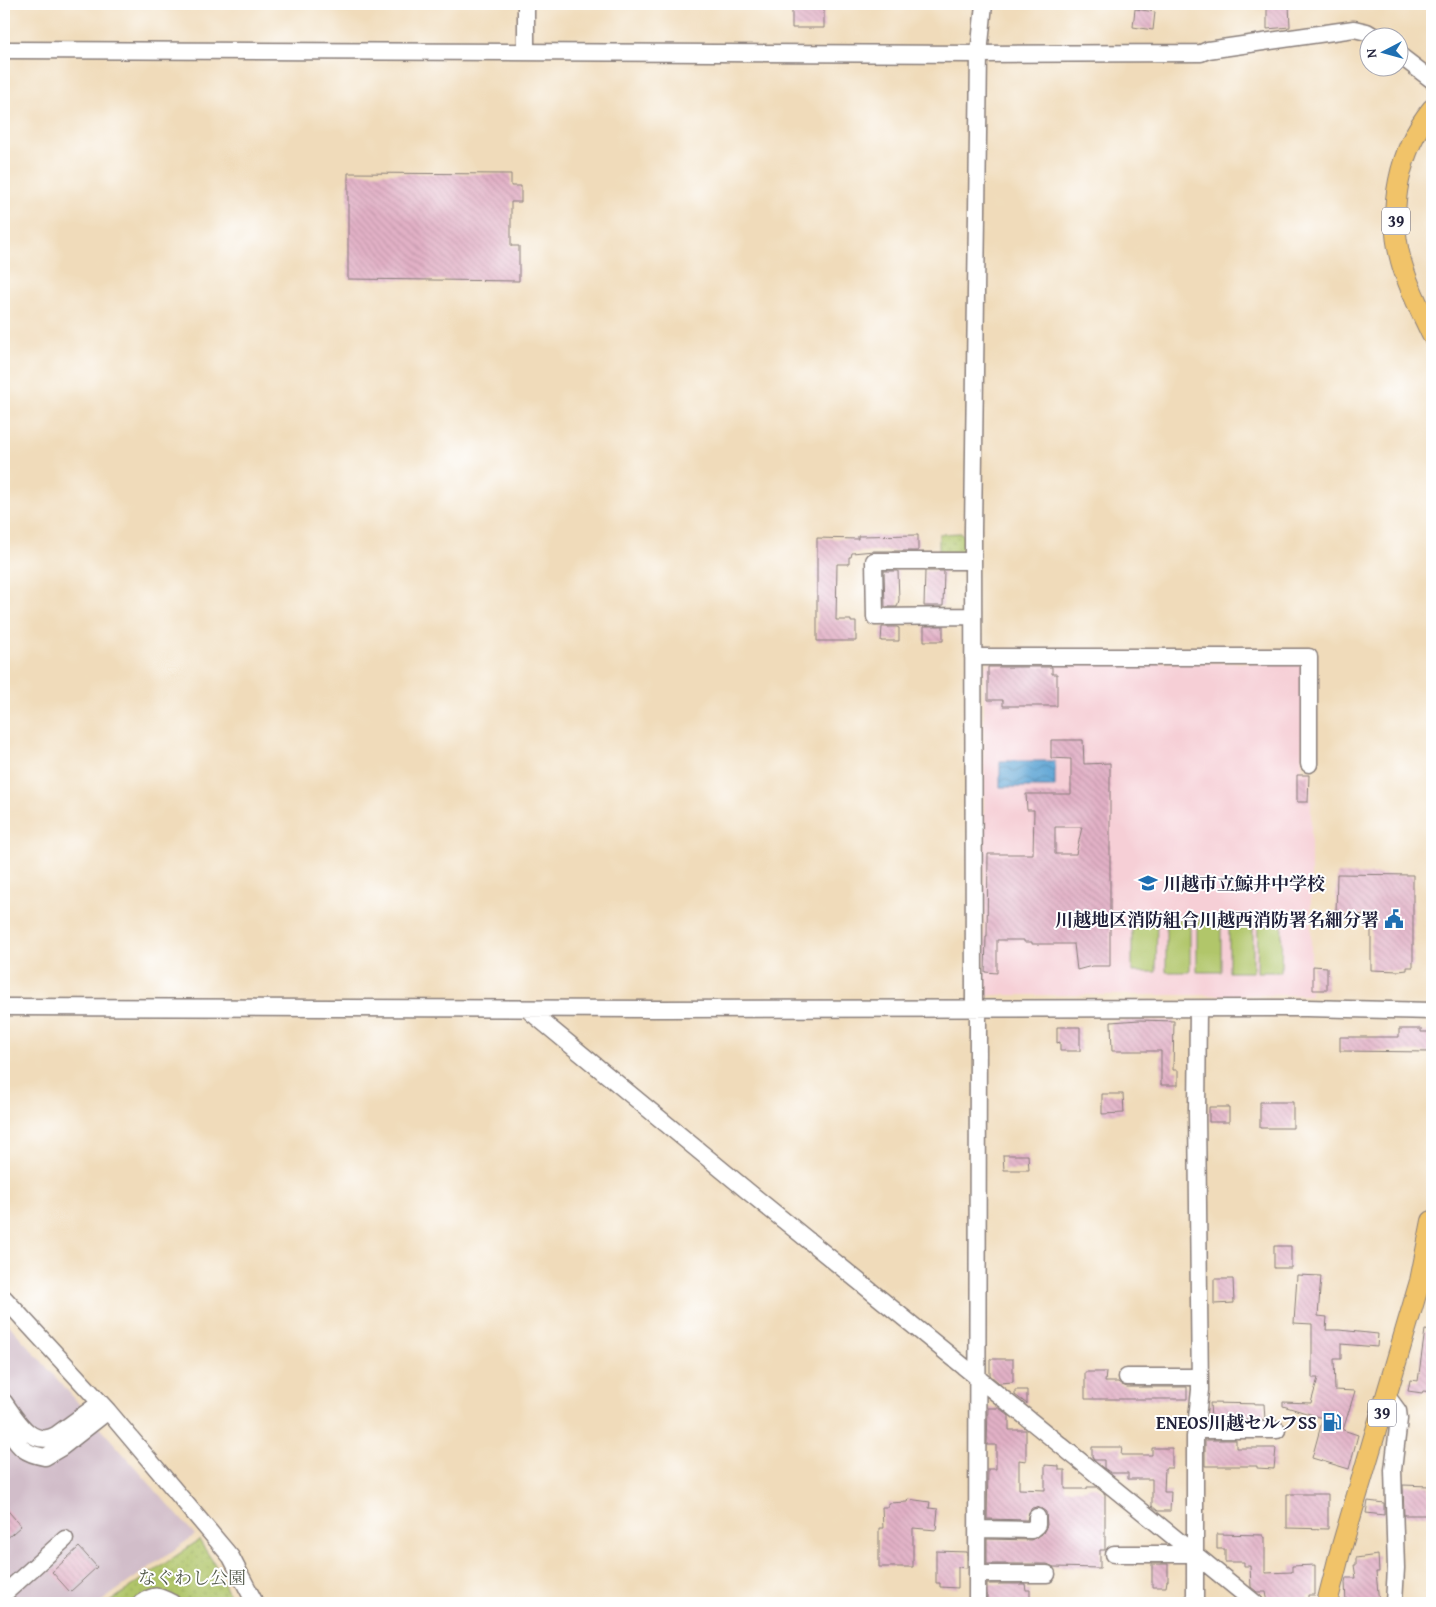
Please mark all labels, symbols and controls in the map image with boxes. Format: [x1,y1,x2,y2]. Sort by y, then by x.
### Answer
north arrow [1358,28,1408,78]
text: N [1361,47,1382,59]
road number: 39 [1382,208,1410,235]
place label: 川越市立鯨井中学校 [1163,870,1325,897]
school or university icon: 川越市立鯨井中学校 [1137,872,1159,894]
place label: 川越地区消防組合川越西消防署名細分署 [1055,906,1379,933]
public building icon: 川越地区消防組合川越西消防署名細分署 [1383,908,1405,930]
road number: 39 [1368,1400,1396,1426]
place label: ENEOS川越セルフSS [1156,1409,1317,1436]
fuel station icon: ENEOS川越セルフSS [1321,1411,1343,1433]
park label: なぐわし公園 [138,1564,246,1591]

